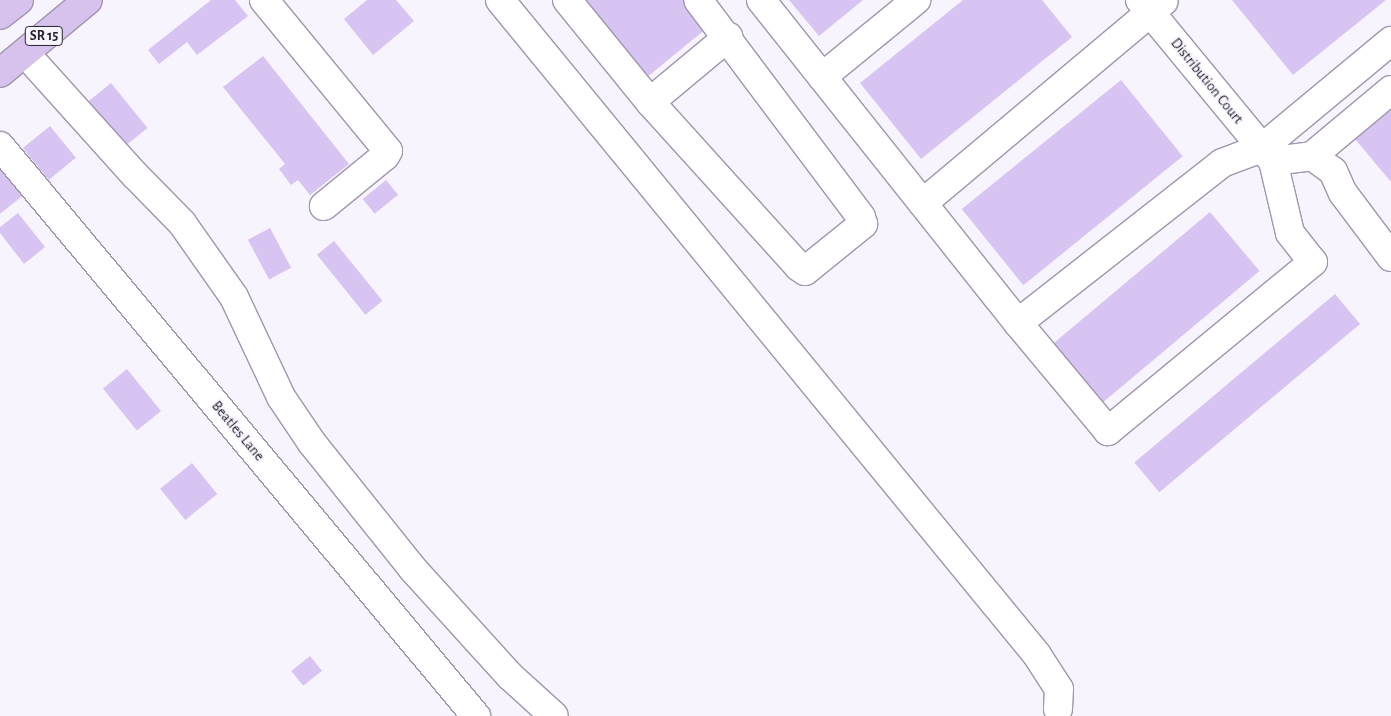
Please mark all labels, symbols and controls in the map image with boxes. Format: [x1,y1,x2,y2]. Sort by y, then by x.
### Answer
road number: SR 15 [24,24,64,48]
street label: Distribution Court [1167,34,1247,128]
street label: Beatles Lane [208,397,268,465]

